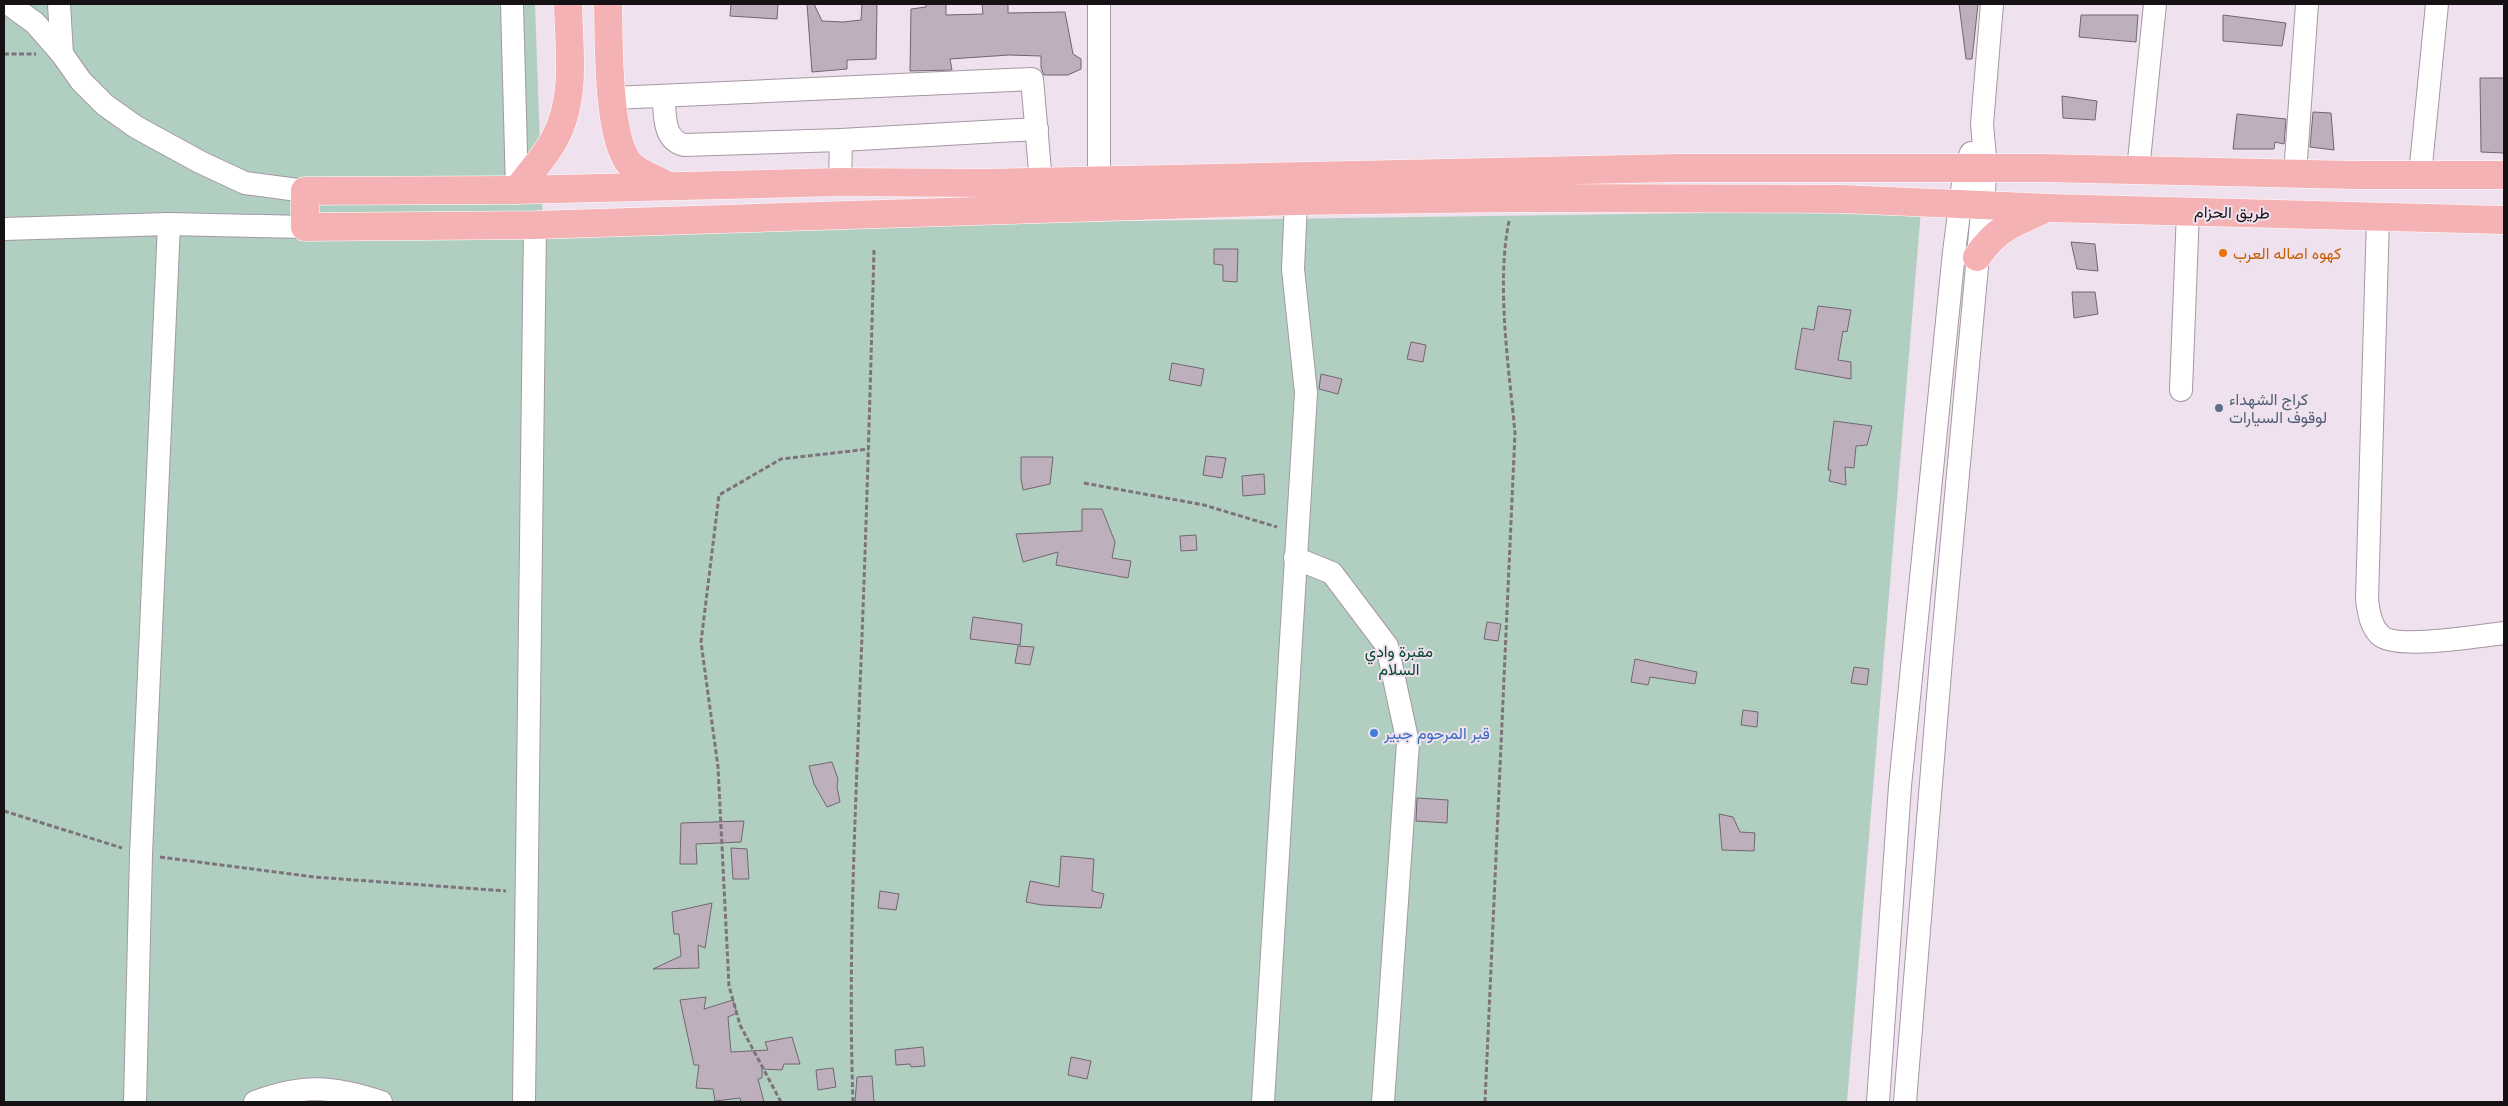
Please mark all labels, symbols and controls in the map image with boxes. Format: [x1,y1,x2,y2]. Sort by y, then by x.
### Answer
street label: طريق الحزام [2194,201,2270,224]
place label: كهوه اصاله العرب [2233,243,2341,264]
marker: كهوه اصاله العرب [2217,247,2229,259]
place label: كراج الشهداء لوقوف السيارات [2229,389,2327,428]
marker: كراج الشهداء لوقوف السيارات [2213,402,2225,414]
park label: مقبرة وادي السلام [1365,641,1433,680]
place label: قبر المرحوم جبير [1383,723,1490,744]
marker: قبر المرحوم جبير [1368,727,1380,739]

